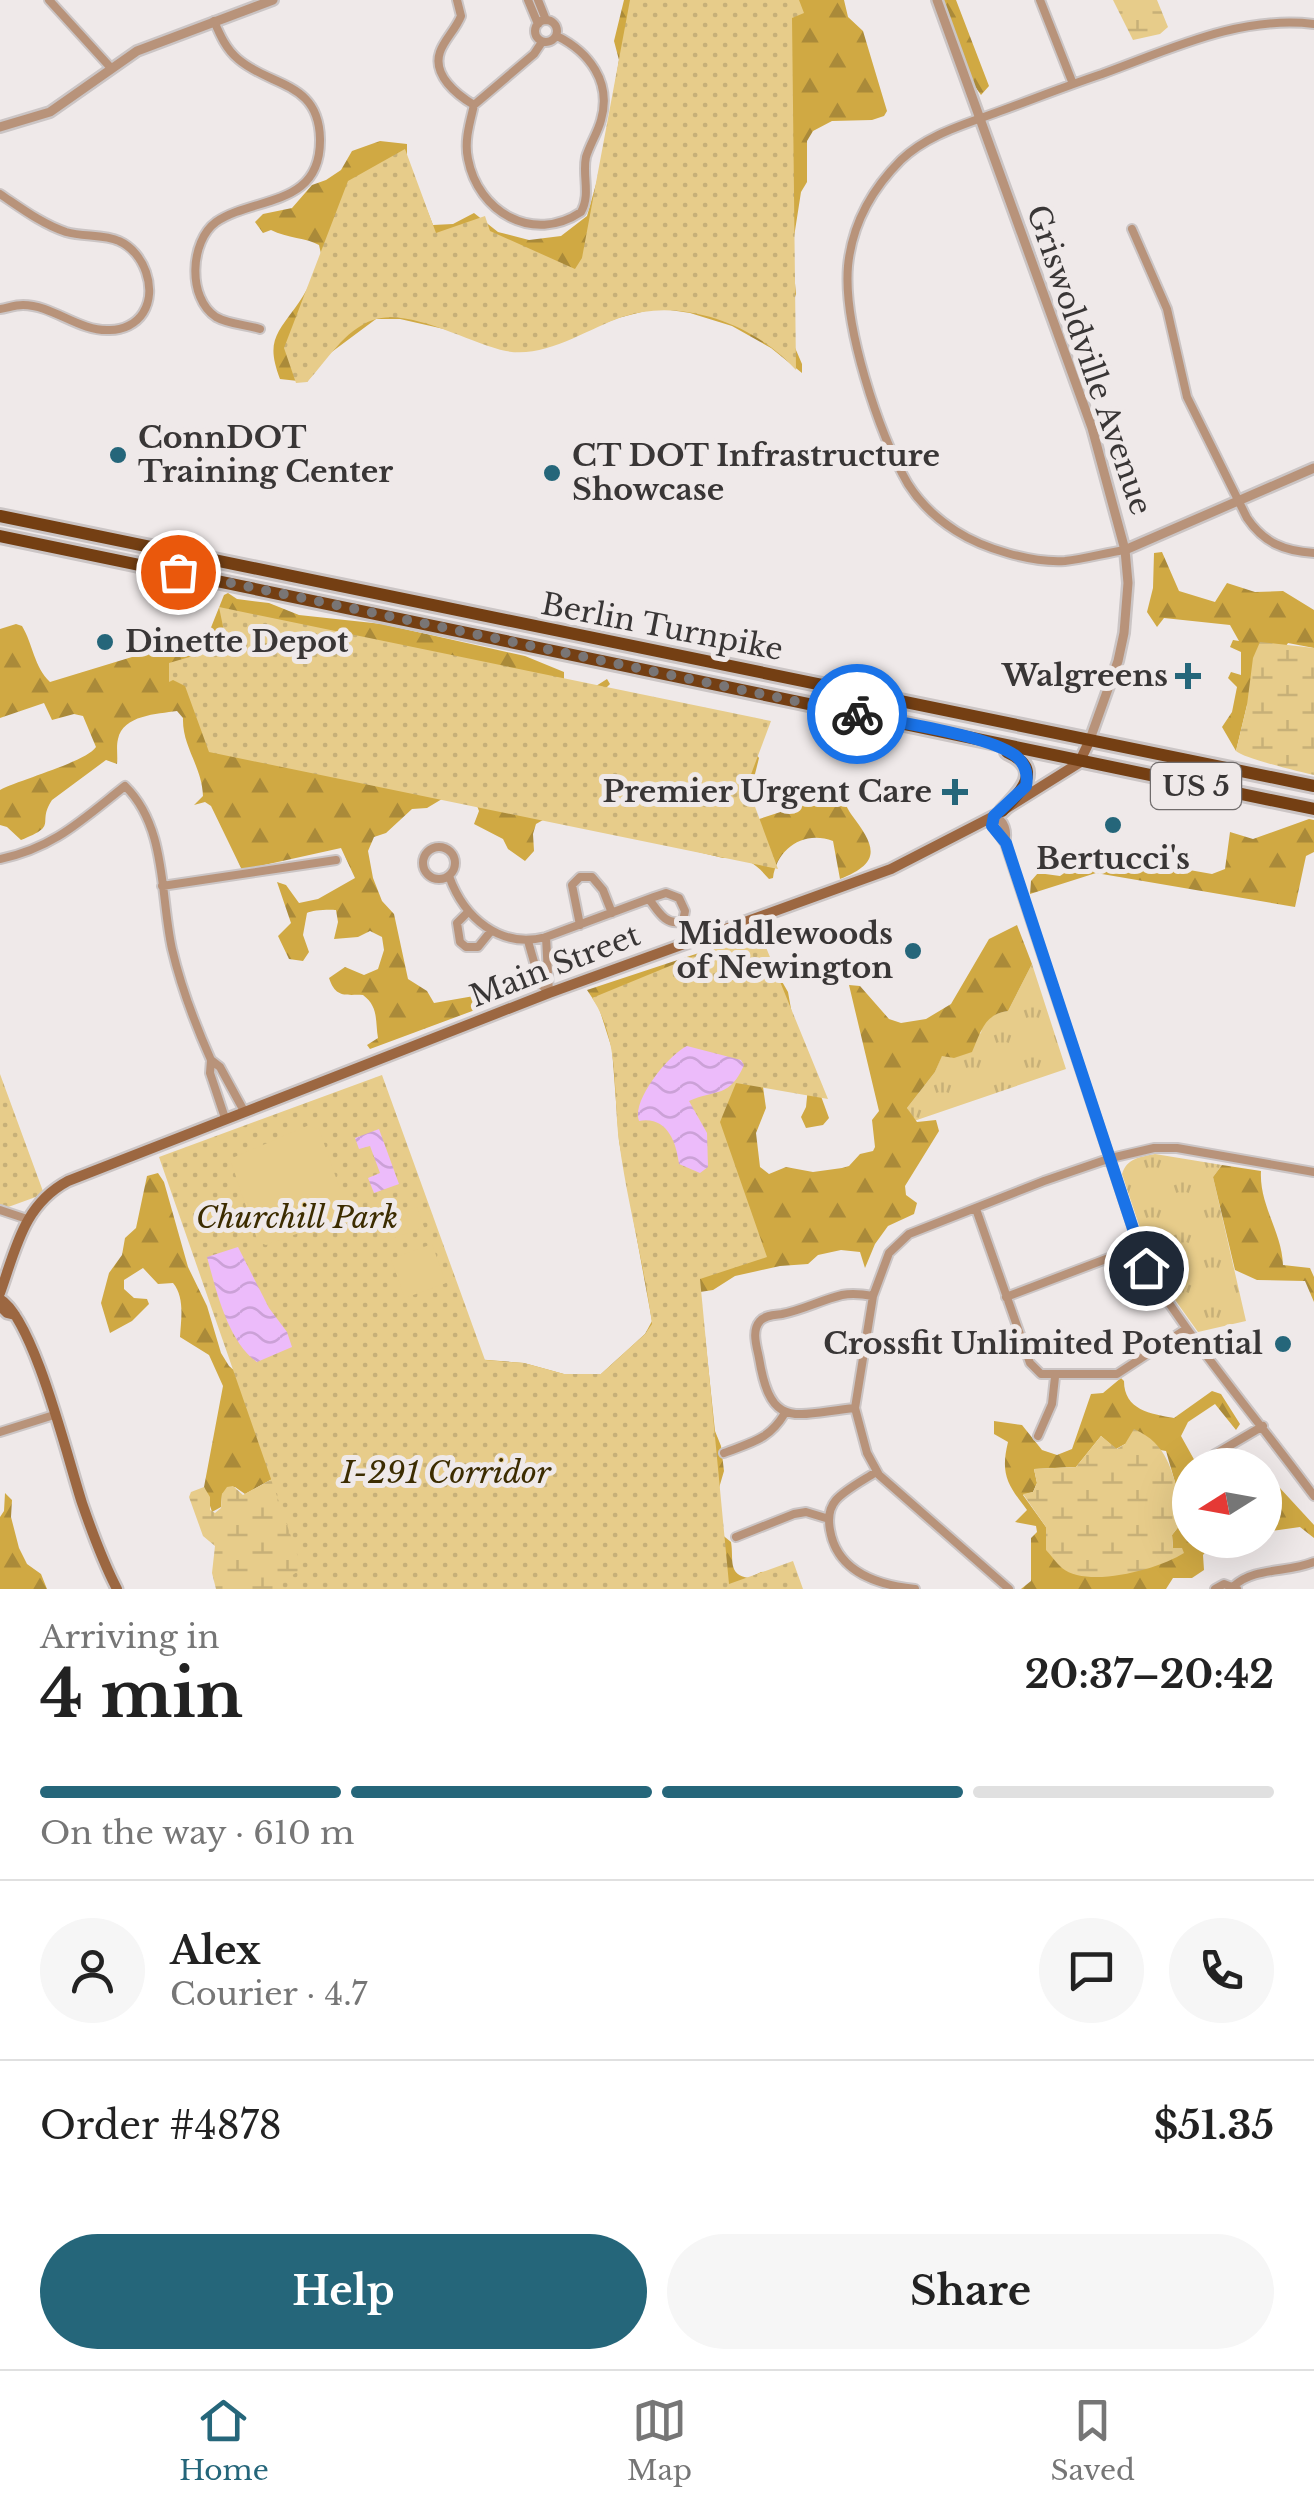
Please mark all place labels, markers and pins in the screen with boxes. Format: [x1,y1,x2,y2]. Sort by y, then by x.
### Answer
place label: ConnDOT Training Center [138,419,393,490]
place label: CT DOT Infrastructure Showcase [572,437,940,508]
marker: ConnDOT Training Center [107,444,129,466]
marker: CT DOT Infrastructure Showcase [541,462,563,484]
pin [136,530,221,615]
place label: Dinette Depot [125,623,349,660]
marker: Dinette Depot [94,631,116,653]
place label: Walgreens [1001,657,1168,694]
marker: Walgreens [1177,665,1199,687]
place label: Premier Urgent Care [603,773,932,810]
marker: Premier Urgent Care [942,779,968,805]
marker: Bertucci's [1102,814,1124,836]
place label: Bertucci's [1036,840,1190,877]
place label: Middlewoods of Newington [677,915,893,986]
marker: Middlewoods of Newington [902,940,924,962]
pin [1104,1226,1189,1311]
place label: Crossfit Unlimited Potential [823,1325,1263,1362]
marker: Crossfit Unlimited Potential [1272,1333,1294,1355]

